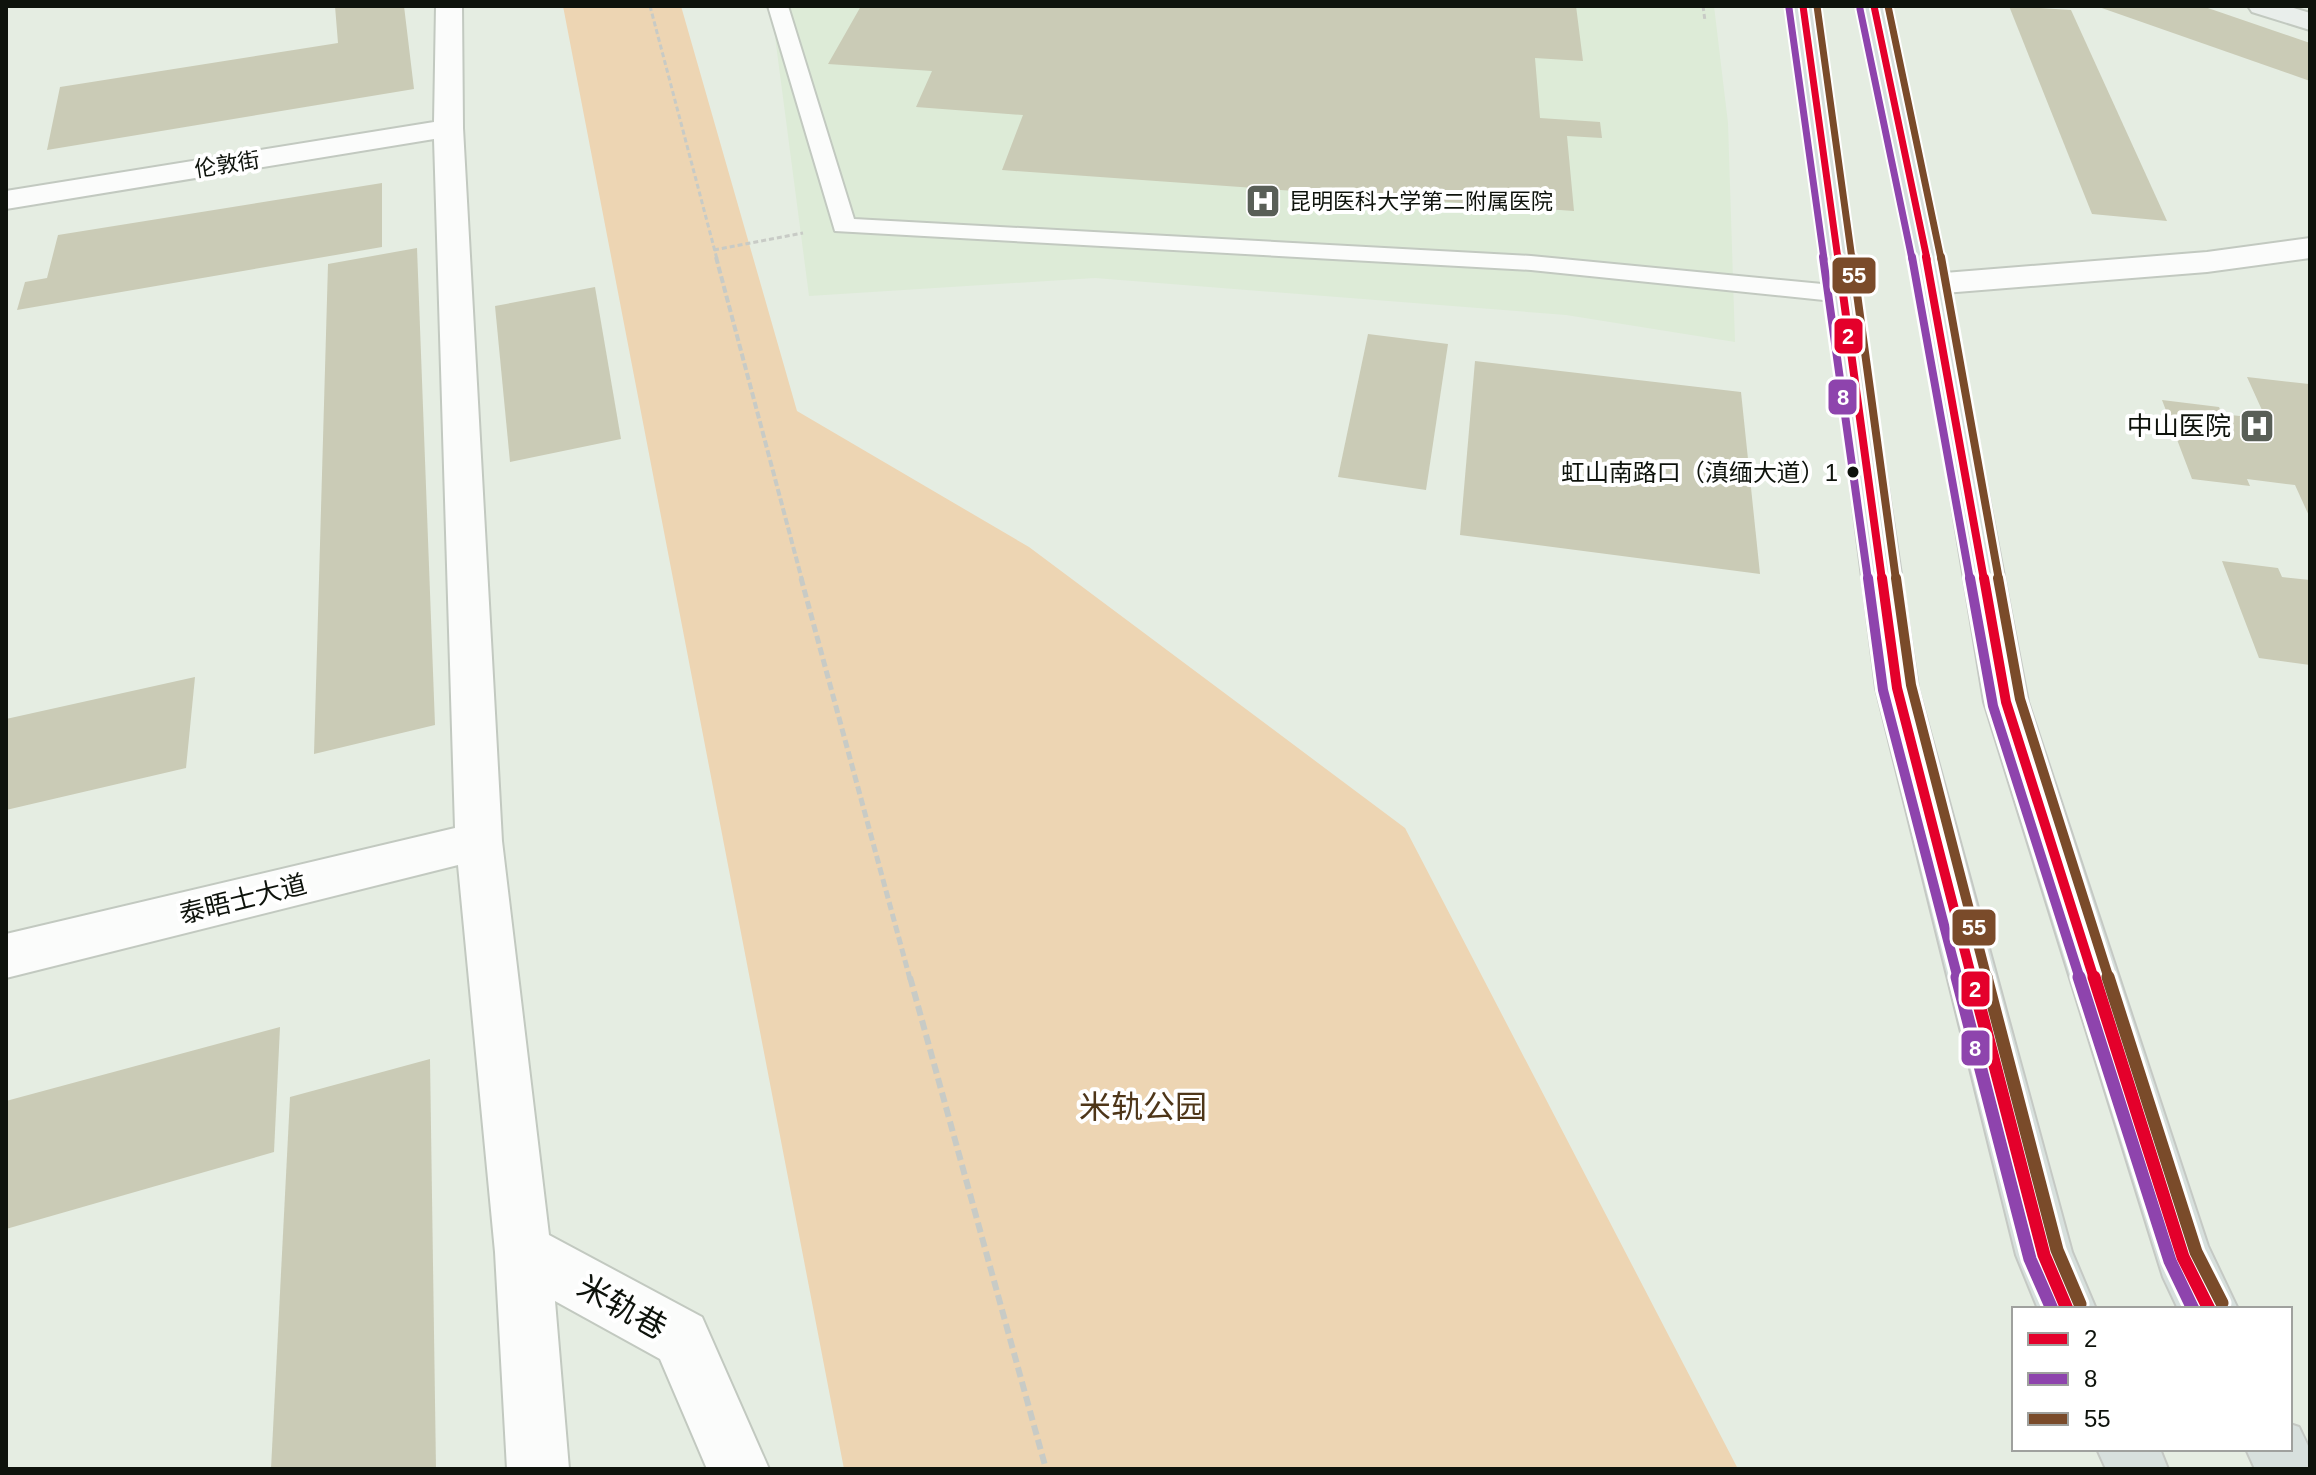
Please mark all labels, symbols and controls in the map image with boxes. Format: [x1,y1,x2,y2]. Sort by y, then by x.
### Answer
street label: 伦敦街 [193,147,262,182]
hospital icon: 昆明医科大学第二附属医院 [1244,182,1282,220]
place label: 昆明医科大学第二附属医院 [1289,189,1553,214]
line badge: 55 [1831,256,1877,295]
text: 55 [1842,263,1866,288]
line badge: 2 [1833,317,1864,355]
text: 2 [1842,324,1854,349]
line badge: 8 [1827,378,1858,416]
text: 8 [1837,385,1849,410]
hospital icon: 中山医院 [2238,407,2276,445]
place label: 中山医院 [2127,411,2231,441]
place label: 虹山南路口（滇缅大道）1 [1561,459,1838,486]
marker: 虹山南路口（滇缅大道）1 [1845,464,1861,480]
street label: 泰晤士大道 [176,869,310,929]
line badge: 55 [1951,908,1997,947]
text: 55 [1962,915,1986,940]
line badge: 2 [1960,970,1991,1008]
text: 2 [1969,977,1981,1002]
line badge: 8 [1960,1029,1991,1067]
text: 8 [1969,1036,1981,1061]
park label: 米轨公园 [1079,1089,1207,1125]
street label: 米轨巷 [571,1268,673,1346]
legend [2012,1307,2292,1451]
text: 2 [2084,1325,2097,1352]
text: 8 [2084,1365,2097,1392]
text: 55 [2084,1405,2111,1432]

